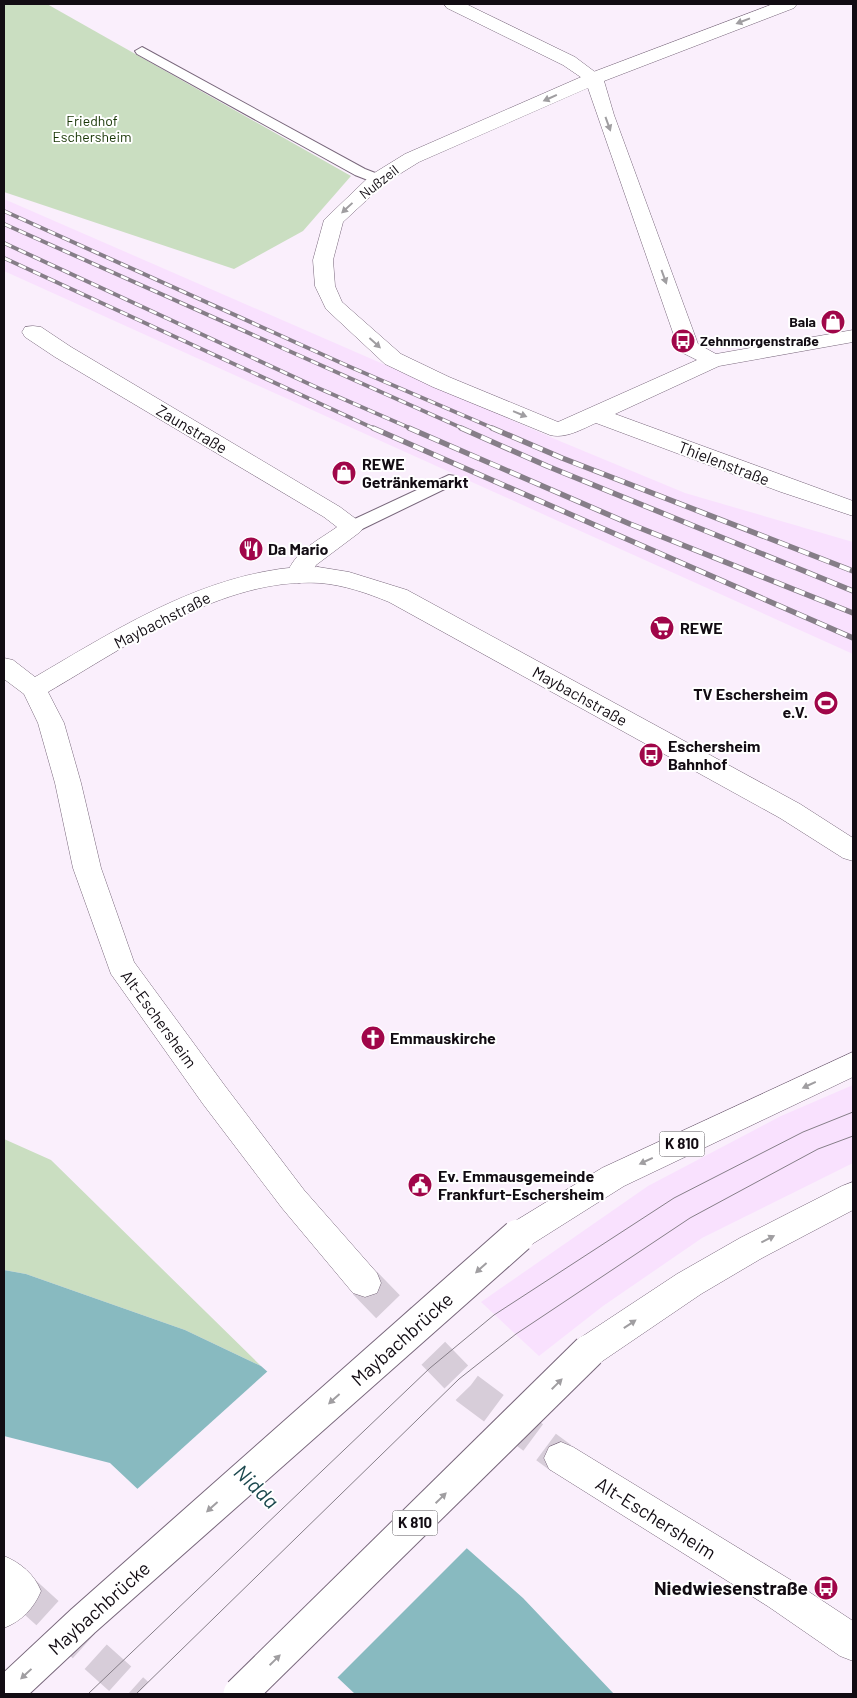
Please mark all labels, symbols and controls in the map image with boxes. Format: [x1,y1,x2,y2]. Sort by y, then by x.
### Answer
one-way arrow [735,17,750,25]
one-way arrow [543,94,557,102]
park label: Friedhof Eschersheim [52,112,132,145]
one-way arrow [604,117,612,132]
street label: Nußzeil [356,161,402,202]
one-way arrow [342,202,354,214]
one-way arrow [660,270,668,285]
shop icon: Bala [820,309,846,335]
place label: Bala [789,313,816,330]
bus stop icon: Zehnmorgenstraße [670,328,696,354]
place label: Zehnmorgenstraße [700,332,819,349]
one-way arrow [368,337,380,349]
street label: Zaunstraße [153,400,231,457]
one-way arrow [513,410,528,418]
street label: Thielenstraße [676,436,772,489]
place label: REWE Getränkemarkt [362,454,469,491]
shop icon: REWE Getränkemarkt [331,460,357,486]
restaurant icon: Da Mario [238,536,264,562]
place label: Da Mario [268,539,329,558]
street label: Maybachstraße [110,587,213,652]
supermarket icon: REWE [649,615,675,641]
place label: REWE [680,618,723,637]
street label: Maybachstraße [529,662,631,729]
place label: TV Eschersheim e.V. [693,684,808,721]
sports icon: TV Eschersheim e.V. [813,690,839,716]
place label: Eschersheim Bahnhof [668,736,760,773]
bus stop icon: Eschersheim Bahnhof [638,742,664,768]
street label: Alt-Eschersheim [118,966,201,1071]
church icon: Emmauskirche [360,1025,386,1051]
place label: Emmauskirche [390,1028,496,1047]
one-way arrow [802,1081,816,1089]
road number: K 810 [660,1132,704,1156]
one-way arrow [639,1157,653,1165]
place label: Ev. Emmausgemeinde Frankfurt-Eschersheim [438,1166,604,1203]
public building icon: Ev. Emmausgemeinde Frankfurt-Eschersheim [407,1172,433,1198]
one-way arrow [761,1235,775,1243]
one-way arrow [476,1262,488,1274]
street label: Maybachbrücke [346,1287,457,1390]
one-way arrow [623,1319,636,1329]
one-way arrow [551,1378,563,1390]
one-way arrow [328,1393,340,1405]
water label: Nidda [230,1459,285,1513]
street label: Alt-Eschersheim [592,1471,721,1564]
one-way arrow [435,1492,447,1504]
one-way arrow [206,1501,218,1512]
road number: K 810 [392,1510,438,1536]
street label: Maybachbrücke [43,1556,154,1659]
bus stop icon: Niedwiesenstraße [813,1575,839,1601]
place label: Niedwiesenstraße [654,1576,808,1599]
one-way arrow [268,1654,280,1666]
one-way arrow [21,1668,33,1680]

